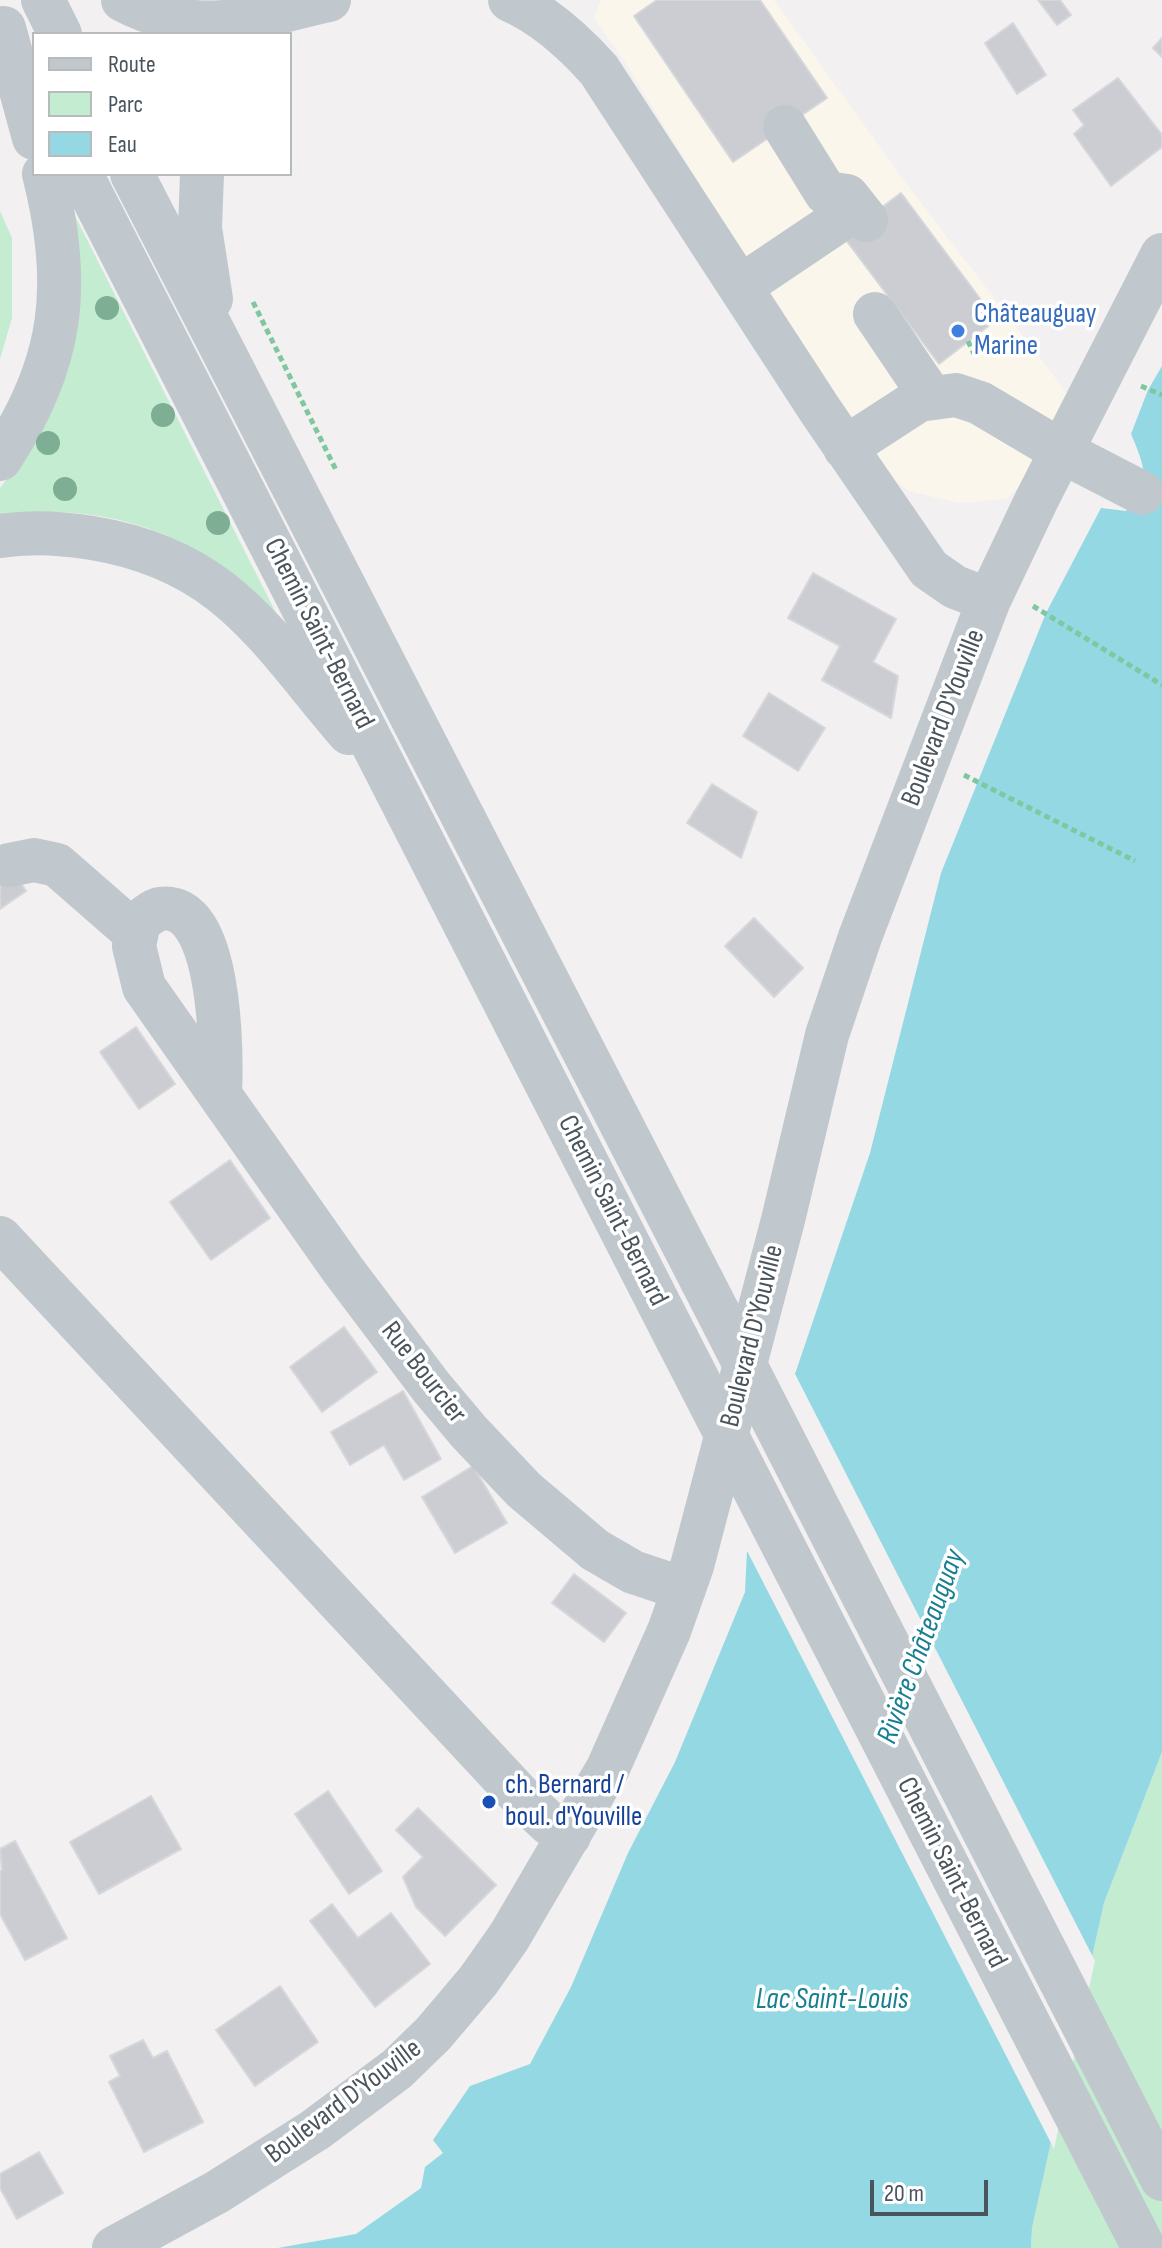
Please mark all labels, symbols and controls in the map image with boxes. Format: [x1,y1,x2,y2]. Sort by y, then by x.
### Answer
legend [32,32,292,176]
text: Route [108,50,156,79]
text: Parc [108,90,143,119]
text: Eau [108,130,137,159]
place label: Châteauguay Marine [974,298,1097,364]
marker: Châteauguay Marine [949,322,967,340]
street label: Chemin Saint-Bernard [256,533,380,735]
street label: Boulevard D'Youville [895,625,993,811]
street label: Chemin Saint-Bernard [550,1110,674,1312]
street label: Boulevard D'Youville [714,1241,792,1431]
street label: Rue Bourcier [373,1316,473,1430]
water label: Rivière Châteauguay [870,1545,974,1749]
place label: ch. Bernard / boul. d'Youville [505,1769,642,1835]
street label: Chemin Saint-Bernard [889,1772,1013,1974]
marker: ch. Bernard / boul. d'Youville [480,1793,498,1811]
water label: Lac Saint-Louis [756,1982,908,2018]
street label: Boulevard D'Youville [259,2032,429,2172]
scale bar [874,2164,992,2214]
text: 20 m [884,2179,924,2208]

